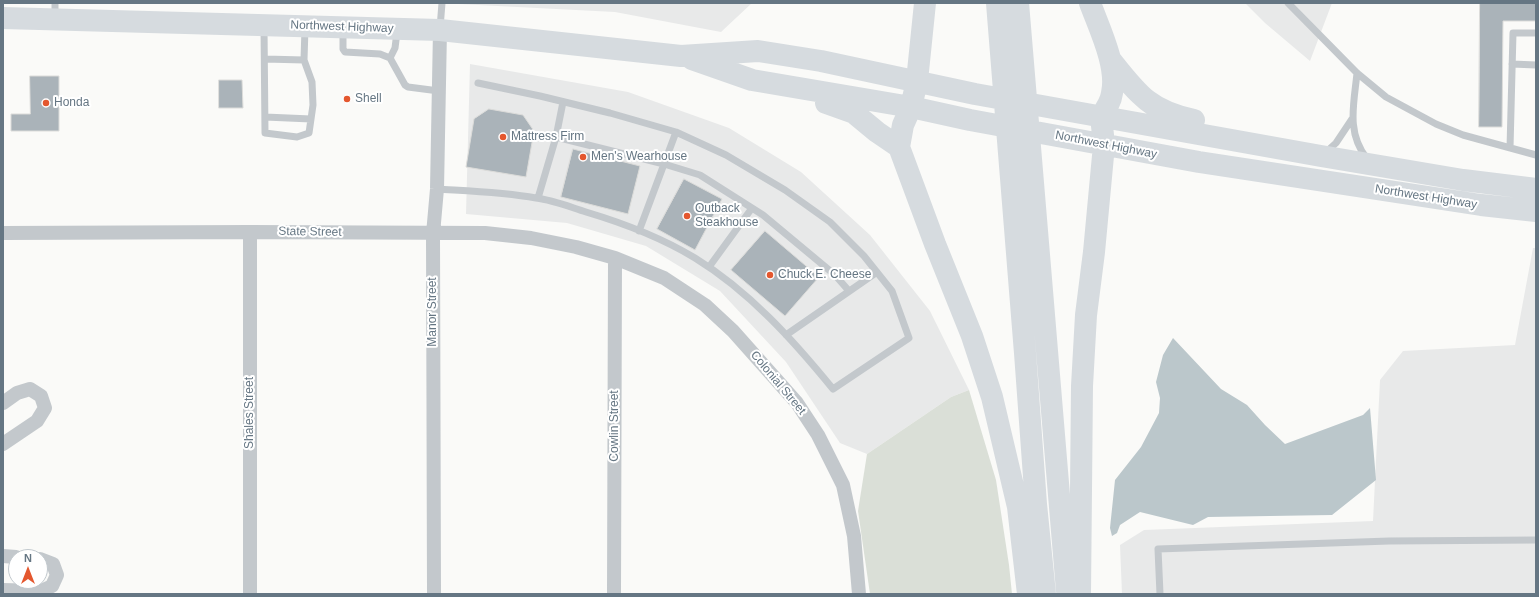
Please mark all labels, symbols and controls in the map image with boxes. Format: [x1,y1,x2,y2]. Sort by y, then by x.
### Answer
street label: Northwest Highway [290,18,394,36]
place label: Shell [355,92,382,106]
marker: Shell [342,94,352,104]
place label: Honda [54,96,89,110]
marker: Honda [41,98,51,108]
street label: Northwest Highway [1054,128,1158,162]
place label: Mattress Firm [511,130,584,144]
marker: Mattress Firm [498,132,508,142]
place label: Men's Wearhouse [591,150,687,164]
marker: Men's Wearhouse [578,152,588,162]
street label: Northwest Highway [1374,182,1478,212]
place label: Outback Steakhouse [695,202,758,230]
marker: Outback Steakhouse [682,211,692,221]
street label: State Street [278,224,342,240]
place label: Chuck E. Cheese [778,268,871,282]
marker: Chuck E. Cheese [765,270,775,280]
street label: Manor Street [426,277,440,347]
street label: Colonial Street [747,348,809,418]
street label: Shales Street [243,377,257,449]
street label: Cowlin Street [608,390,622,462]
north arrow [8,549,48,589]
text: N [24,552,32,564]

